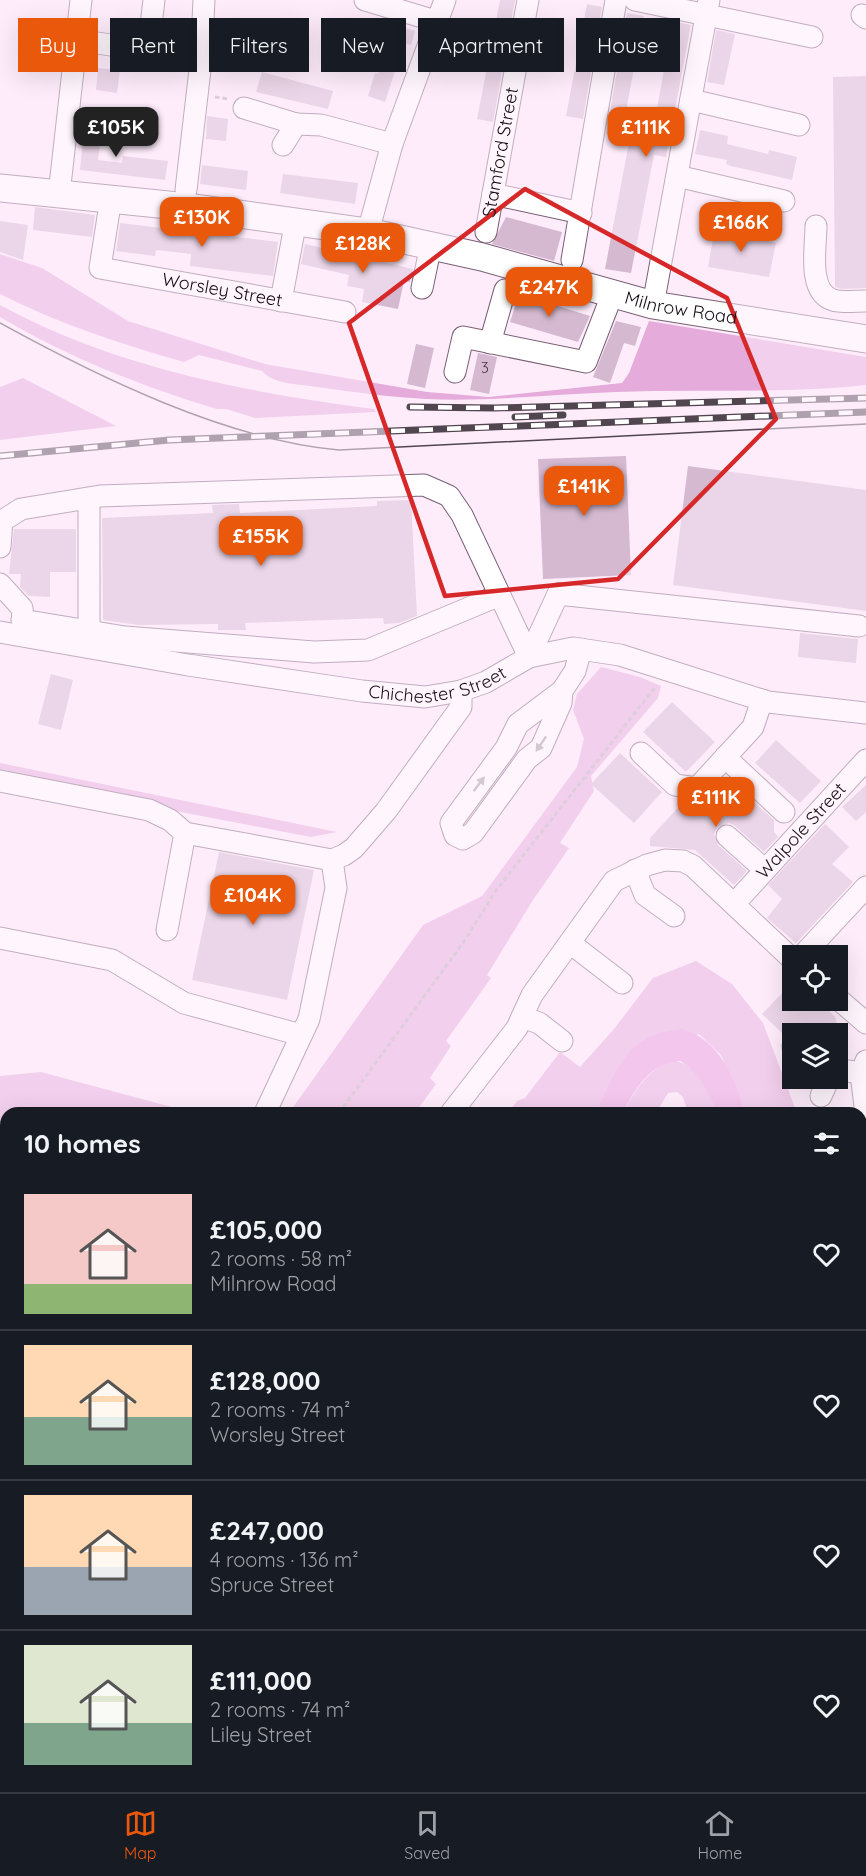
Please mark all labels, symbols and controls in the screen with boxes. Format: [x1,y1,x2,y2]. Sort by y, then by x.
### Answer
chip: Buy [18,18,98,72]
chip: Rent [110,18,197,72]
chip: Filters [209,18,309,72]
chip: New [321,18,406,72]
chip: Apartment [418,18,564,72]
chip: House [576,18,680,72]
street label: Stamford Street [477,85,523,219]
pin: £105K [74,107,158,158]
pin: £111K [604,107,688,158]
text: £105K [87,114,145,139]
text: £111K [622,114,670,139]
pin: £130K [160,197,244,248]
pin: £166K [699,202,783,253]
text: £130K [174,204,230,229]
text: £166K [713,209,769,234]
pin: £128K [321,223,405,274]
text: £128K [335,230,391,255]
street label: Worsley Street [160,267,284,312]
pin: £247K [507,267,591,318]
text: £247K [519,274,579,299]
street label: Milnrow Road [622,286,739,329]
house number: 3 [481,358,489,377]
pin: £141K [542,466,626,517]
text: £141K [558,473,610,498]
pin: £155K [219,516,303,567]
text: £155K [233,523,289,548]
street label: Chichester Street [367,661,510,708]
one-way arrow [535,735,547,751]
one-way arrow [473,776,485,792]
pin: £111K [674,777,758,828]
street label: Walpole Street [751,778,851,883]
text: £111K [692,784,740,809]
pin: £104K [211,875,295,926]
text: £104K [224,882,282,907]
map controls [782,945,848,1089]
button: locate [782,945,848,1011]
button: layers [782,1023,848,1089]
text: 10 homes [24,1127,141,1160]
icon: filters [810,1127,843,1160]
text: £105,000 [210,1213,322,1246]
icon: home [72,1218,144,1290]
icon: heart [810,1238,843,1271]
text: 2 rooms · 58 m² [210,1246,352,1271]
text: Milnrow Road [210,1271,336,1296]
text: £128,000 [210,1364,320,1397]
icon: home [72,1369,144,1441]
icon: heart [810,1389,843,1422]
text: 2 rooms · 74 m² [210,1397,350,1422]
text: Worsley Street [210,1422,345,1447]
text: £247,000 [210,1514,324,1547]
icon: home [72,1519,144,1591]
icon: heart [810,1539,843,1572]
text: 4 rooms · 136 m² [210,1547,359,1572]
text: Spruce Street [210,1572,334,1597]
text: £111,000 [210,1664,312,1697]
icon: home [72,1669,144,1741]
icon: heart [810,1689,843,1722]
text: 2 rooms · 74 m² [210,1697,350,1722]
text: Liley Street [210,1722,312,1747]
tab: Map [124,1807,157,1863]
tab: Saved [404,1807,450,1863]
tab: Home [697,1807,742,1863]

